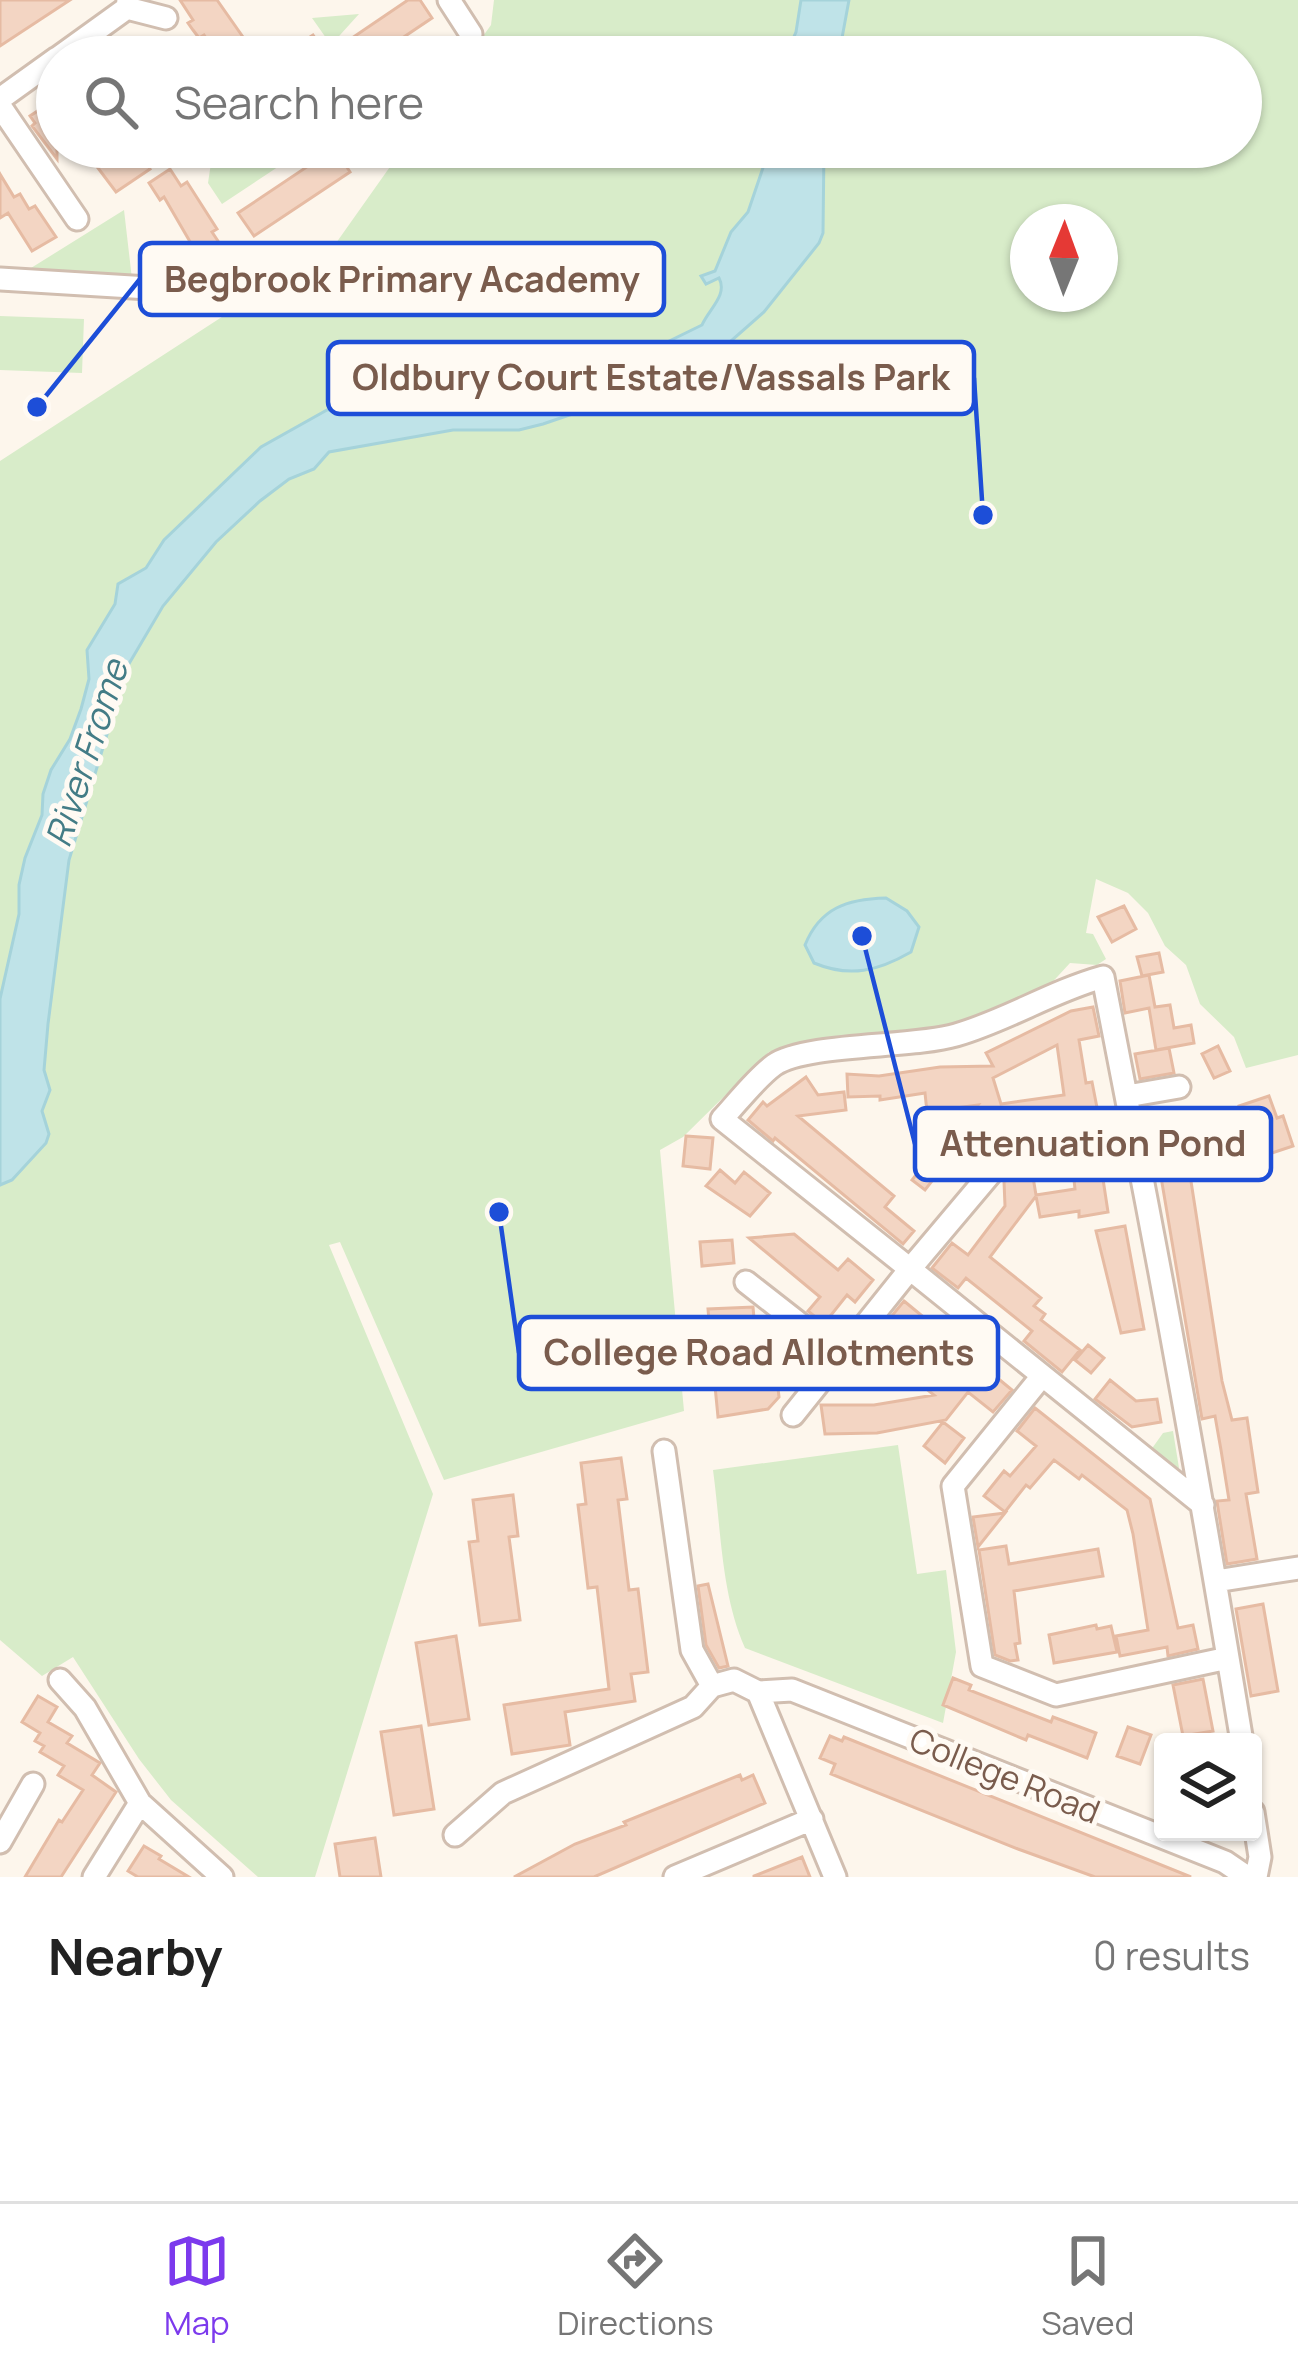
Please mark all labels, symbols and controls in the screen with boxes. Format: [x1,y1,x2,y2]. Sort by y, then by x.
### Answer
search box [36,36,1262,168]
icon: search [78,69,144,135]
text: Search here [174,71,424,133]
north arrow [1010,204,1118,312]
callout: Begbrook Primary Academy [140,243,664,315]
text: Begbrook Primary Academy [164,254,640,303]
callout: Oldbury Court Estate/Vassals Park [328,342,974,414]
text: Oldbury Court Estate/Vassals Park [352,352,952,401]
water label: River Frome [33,652,140,853]
callout: Attenuation Pond [915,1108,1271,1180]
text: Attenuation Pond [939,1118,1247,1167]
callout: College Road Allotments [519,1317,998,1389]
text: College Road Allotments [544,1327,974,1376]
street label: College Road [903,1716,1107,1834]
map controls [1154,1733,1262,1841]
button: layers [1154,1733,1262,1841]
text: Nearby [48,1921,223,1990]
text: 0 results [1093,1928,1250,1982]
tab: Map [164,2228,230,2345]
tab: Directions [557,2228,714,2345]
tab: Saved [1041,2228,1134,2345]

